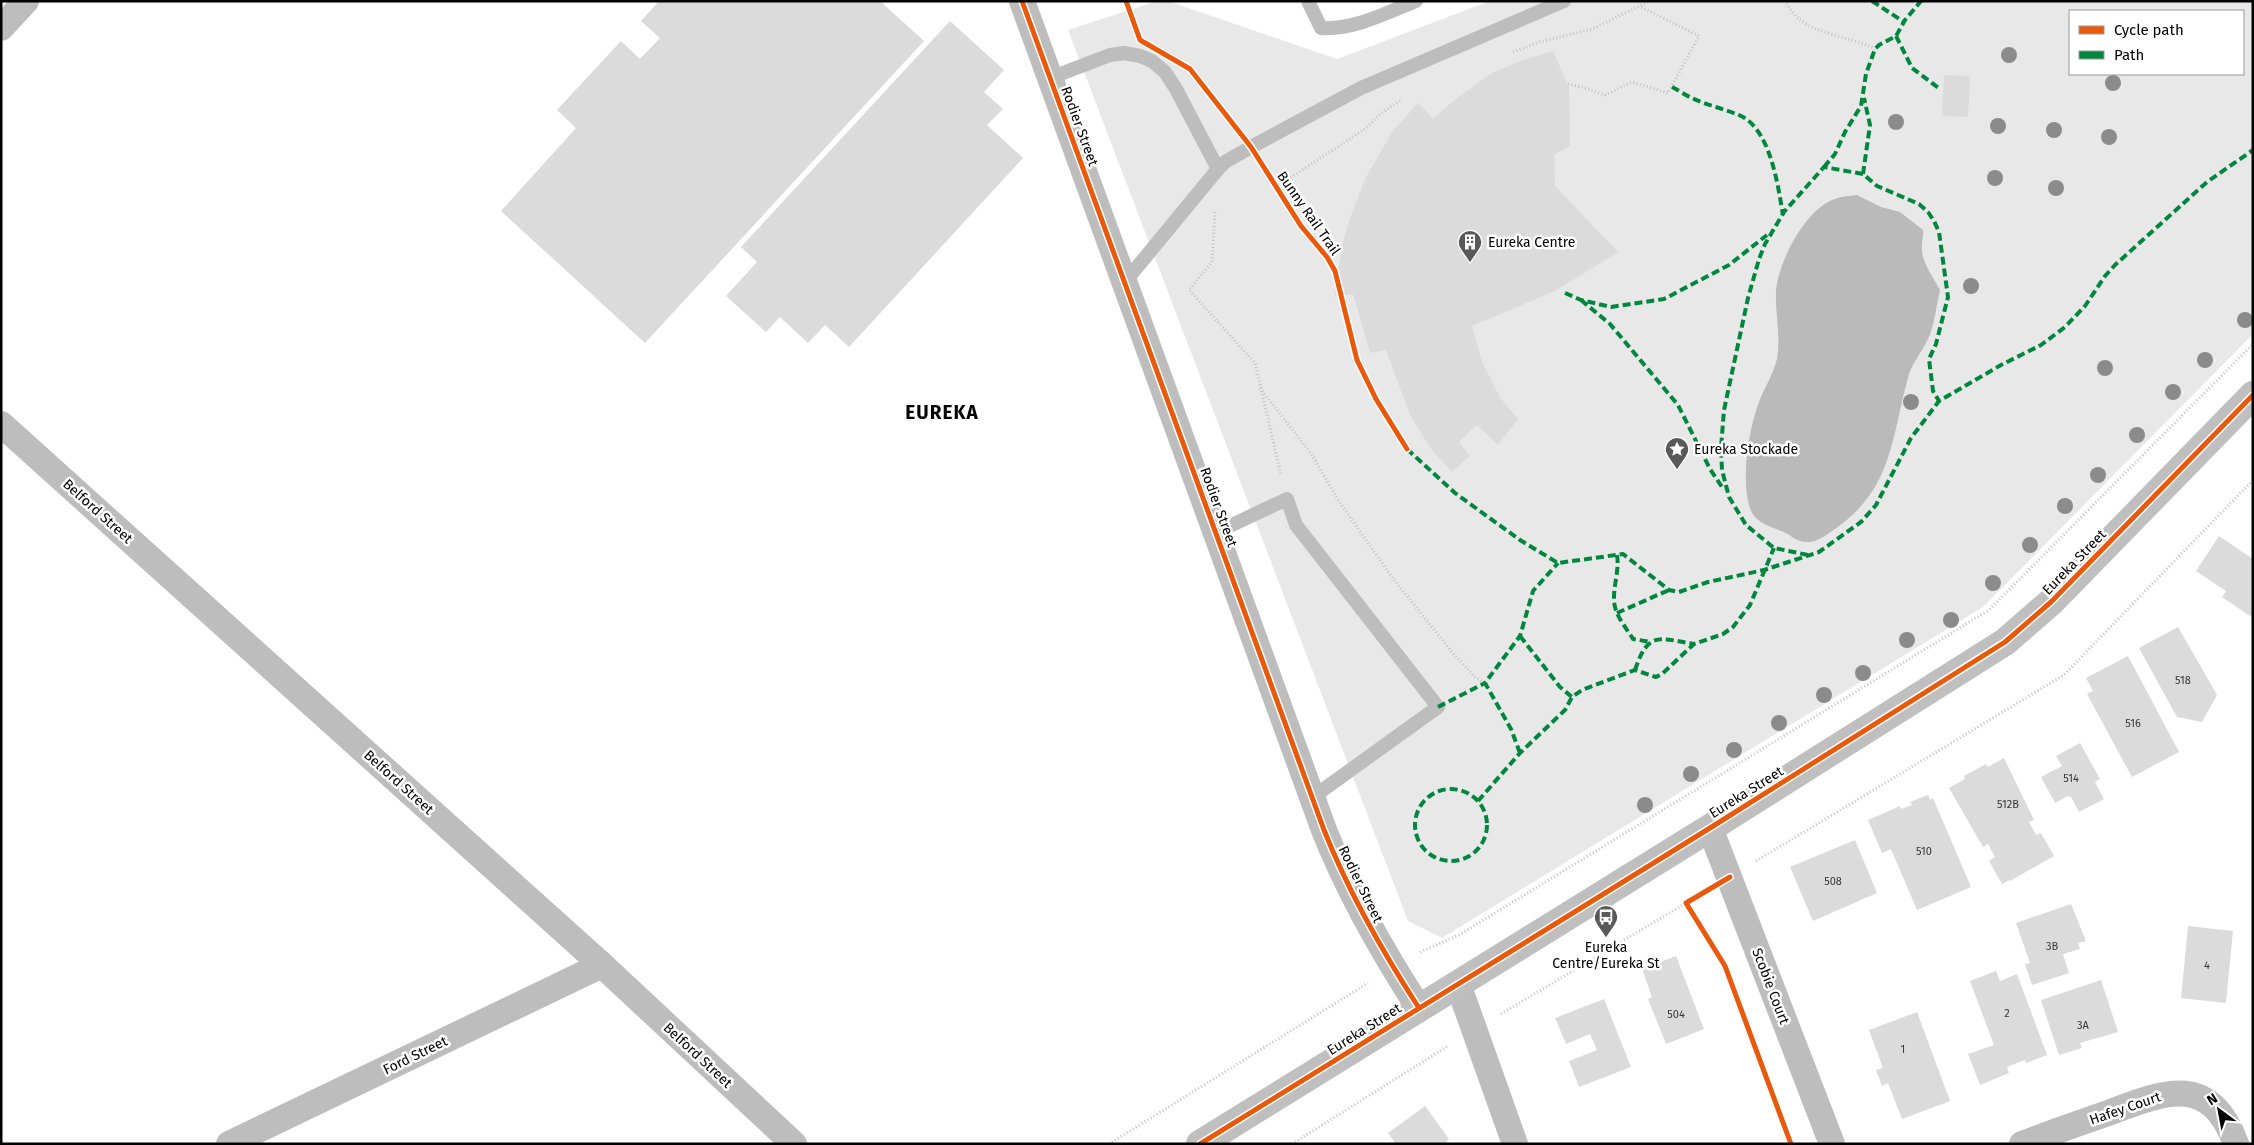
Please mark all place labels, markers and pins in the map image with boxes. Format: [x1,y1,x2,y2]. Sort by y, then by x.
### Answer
building icon: Eureka Centre [1457,229,1483,263]
place label: Eureka Centre [1488,234,1575,251]
place icon: Eureka Stockade [1664,436,1690,470]
place label: Eureka Stockade [1694,441,1798,458]
bus stop icon: Eureka Centre/Eureka St [1593,904,1619,938]
place label: Eureka Centre/Eureka St [1552,939,1661,972]

